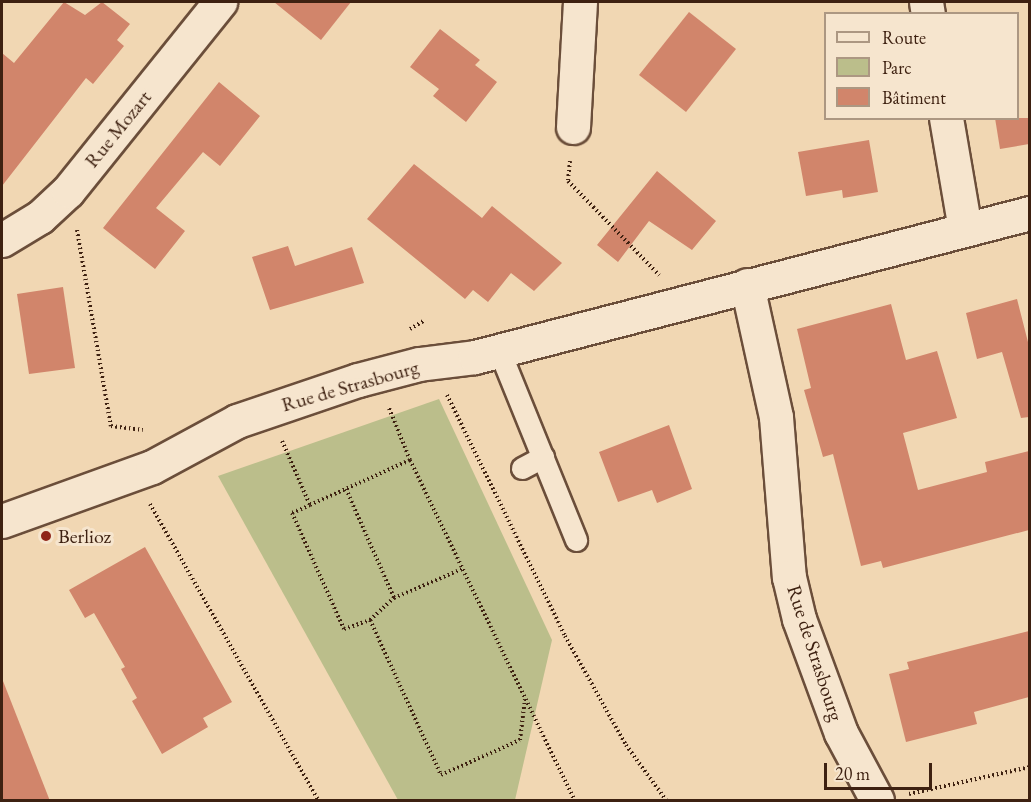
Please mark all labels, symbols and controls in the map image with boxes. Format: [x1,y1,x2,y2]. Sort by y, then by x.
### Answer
legend [824,12,1019,120]
text: Route [882,26,926,49]
text: Parc [882,56,912,79]
street label: Rue Mozart [80,86,156,172]
text: Bâtiment [882,86,946,109]
street label: Rue de Strasbourg [279,355,421,417]
place label: Berlioz [58,524,111,548]
marker: Berlioz [39,529,53,543]
street label: Rue de Strasbourg [782,582,848,724]
scale bar [827,751,935,789]
text: 20 m [835,762,870,785]

